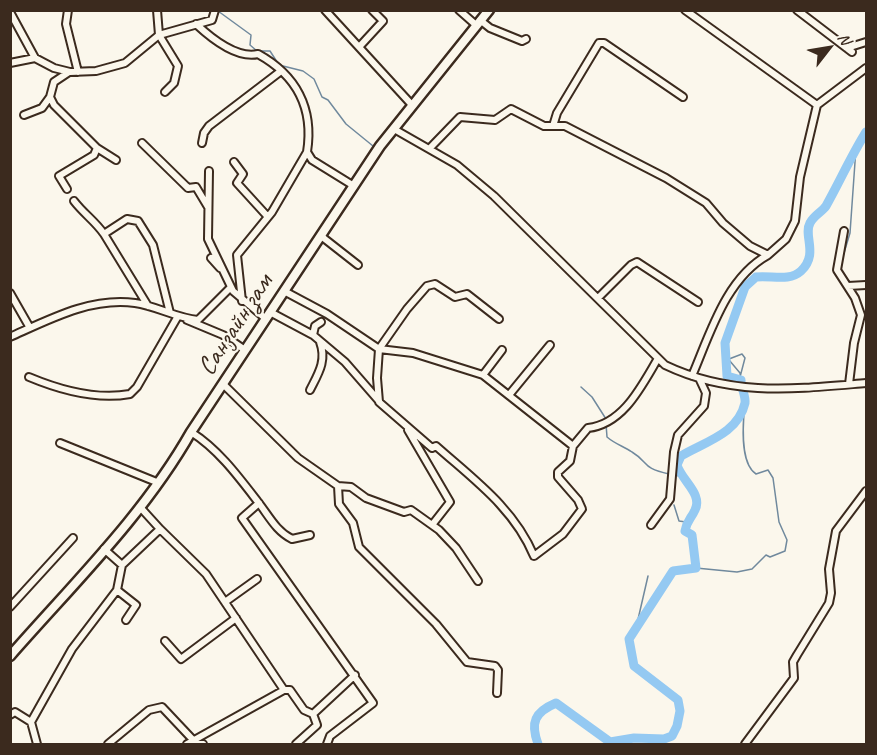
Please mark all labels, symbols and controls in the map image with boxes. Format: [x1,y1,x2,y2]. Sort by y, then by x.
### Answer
north arrow [799,18,859,78]
text: N [833,29,856,48]
street label: Санзайн зам [192,268,280,382]

